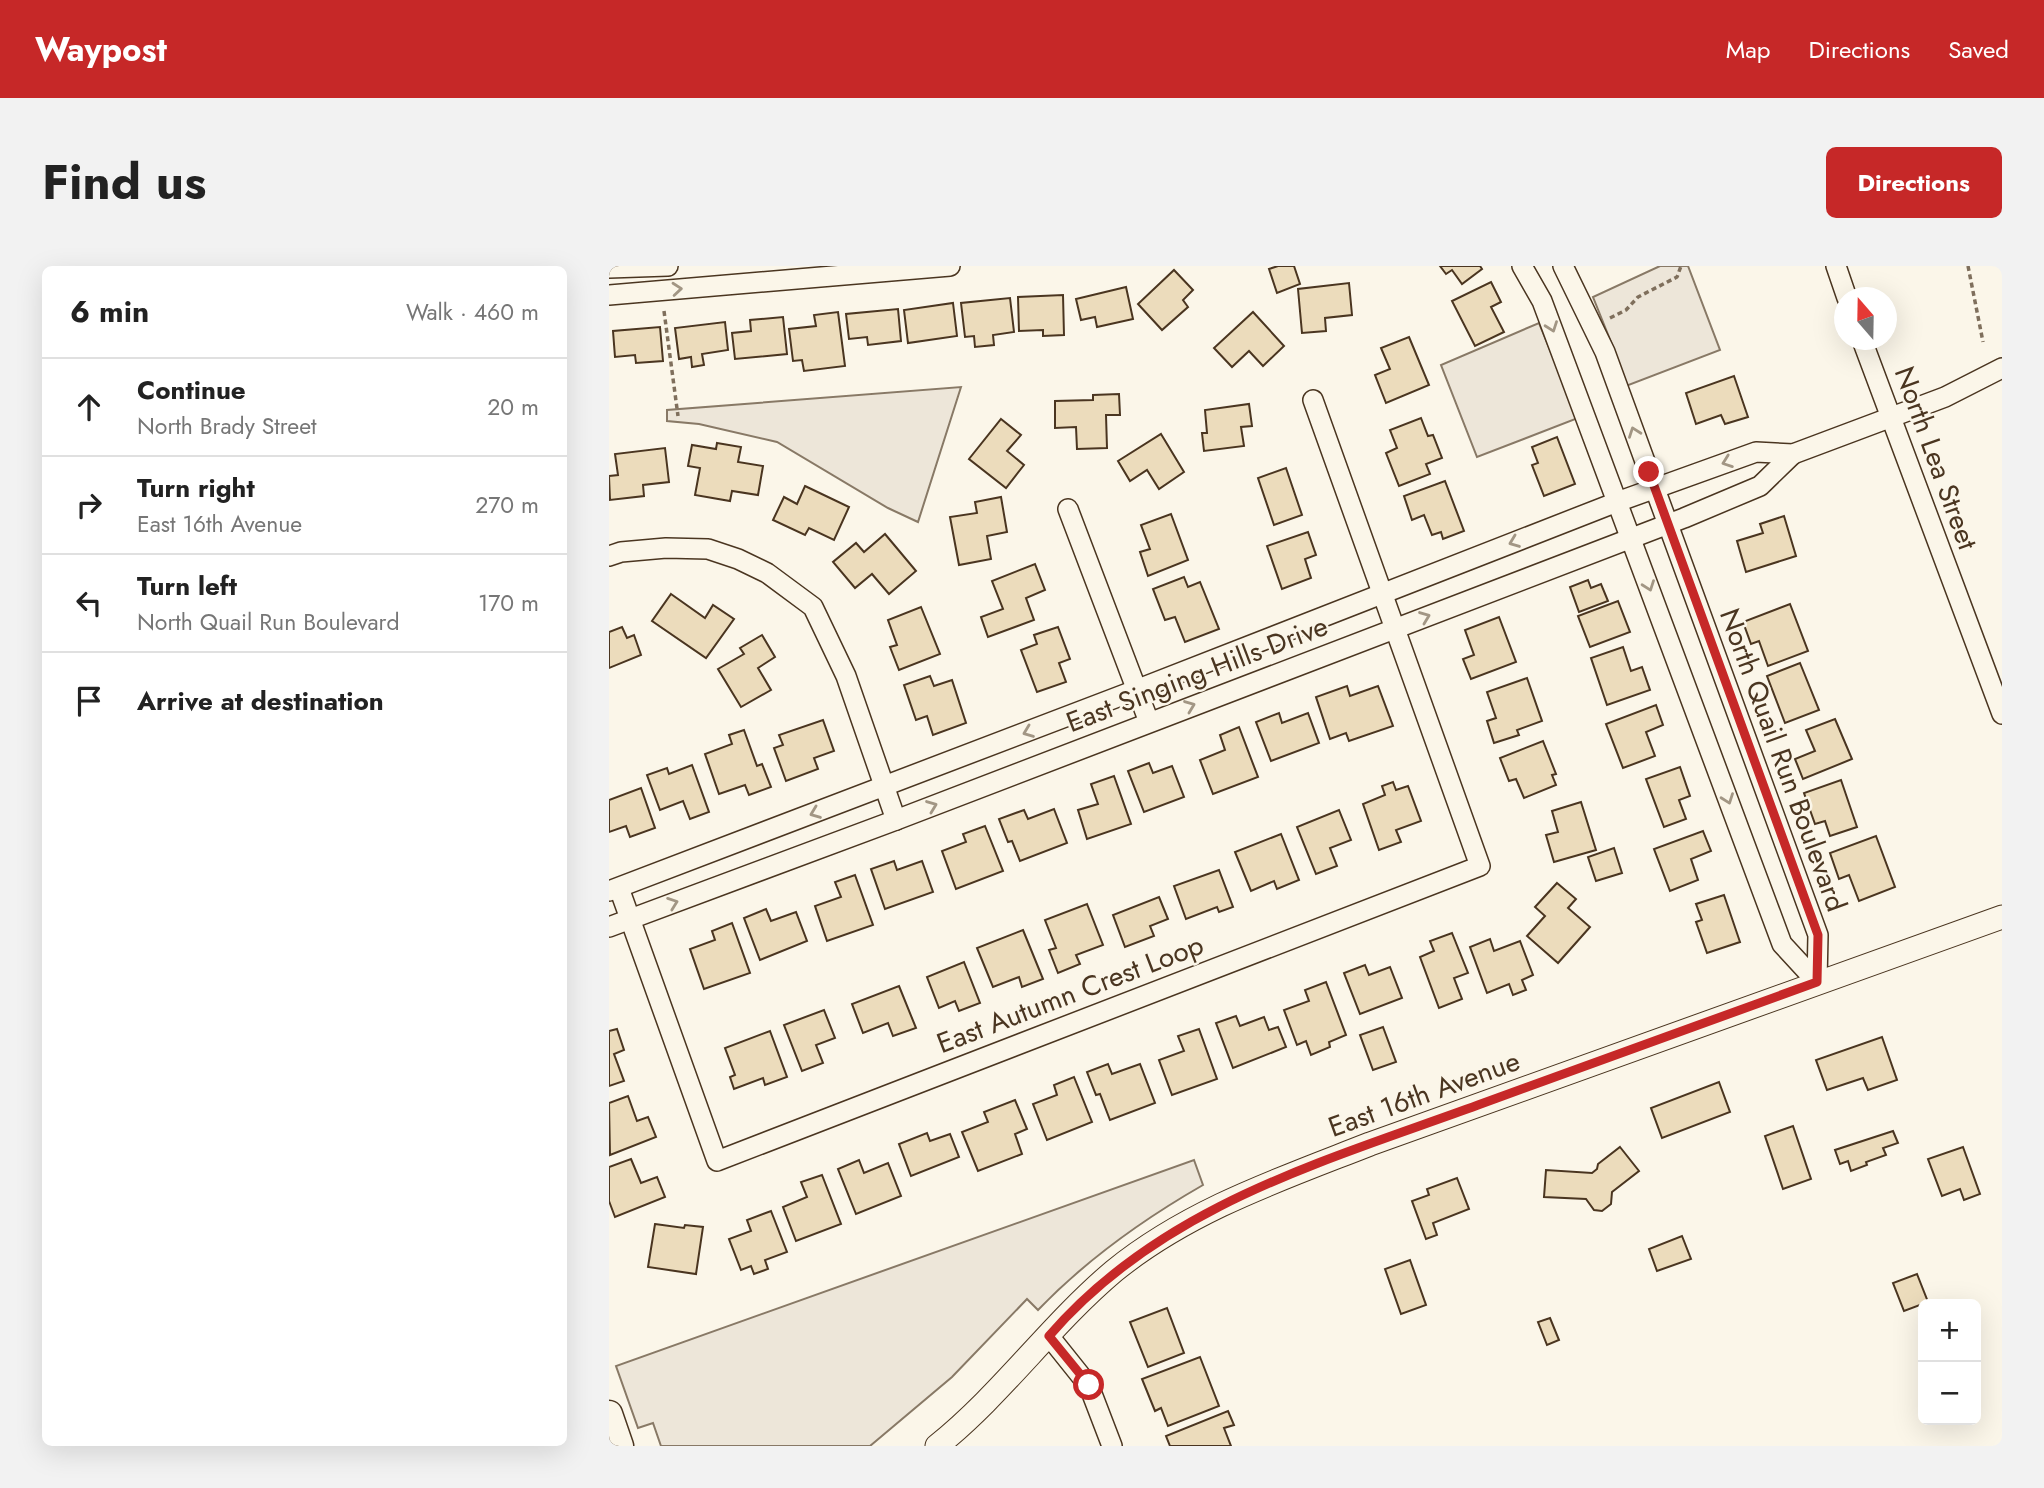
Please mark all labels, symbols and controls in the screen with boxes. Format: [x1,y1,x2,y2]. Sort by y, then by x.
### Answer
text: Waypost [35,26,167,73]
text: Map [1726,32,1771,67]
text: Directions [1809,32,1910,67]
text: Saved [1948,32,2009,67]
text: Find us [42,147,206,217]
button: Directions [1826,147,2002,218]
one-way arrow [672,282,683,297]
north arrow [1834,287,1897,350]
text: 6 min [70,290,149,333]
text: Walk · 460 m [406,295,539,329]
one-way arrow [1544,321,1558,333]
street label: North Lea Street [1884,361,1988,556]
text: Continue [137,371,246,409]
icon: ahead [70,388,108,426]
text: 20 m [487,390,539,424]
text: North Brady Street [137,409,317,443]
one-way arrow [1628,426,1642,438]
one-way arrow [1721,454,1733,468]
route end [1633,456,1664,487]
text: Turn right [137,469,255,507]
icon: right [70,486,108,524]
text: 270 m [475,488,539,522]
text: East 16th Avenue [137,507,302,541]
one-way arrow [1508,534,1520,548]
text: Turn left [137,567,237,605]
one-way arrow [1640,580,1654,592]
icon: left [70,584,108,622]
text: 170 m [478,586,539,620]
street label: North Quail Run Boulevard [1709,603,1857,917]
text: North Quail Run Boulevard [137,605,400,639]
street label: East Singing Hills Drive [1060,605,1334,743]
one-way arrow [1419,611,1431,625]
icon: arrive [70,682,108,720]
text: Arrive at destination [137,682,384,720]
one-way arrow [1183,701,1195,715]
one-way arrow [1022,723,1034,737]
one-way arrow [1720,793,1734,805]
one-way arrow [925,801,937,815]
one-way arrow [810,804,822,818]
one-way arrow [666,897,678,911]
street label: East Autumn Crest Loop [931,924,1209,1064]
street label: East 16th Avenue [1323,1040,1525,1148]
map controls [1918,1299,1981,1425]
button: + [1918,1299,1981,1362]
button: − [1918,1362,1981,1425]
route start [1073,1369,1104,1400]

